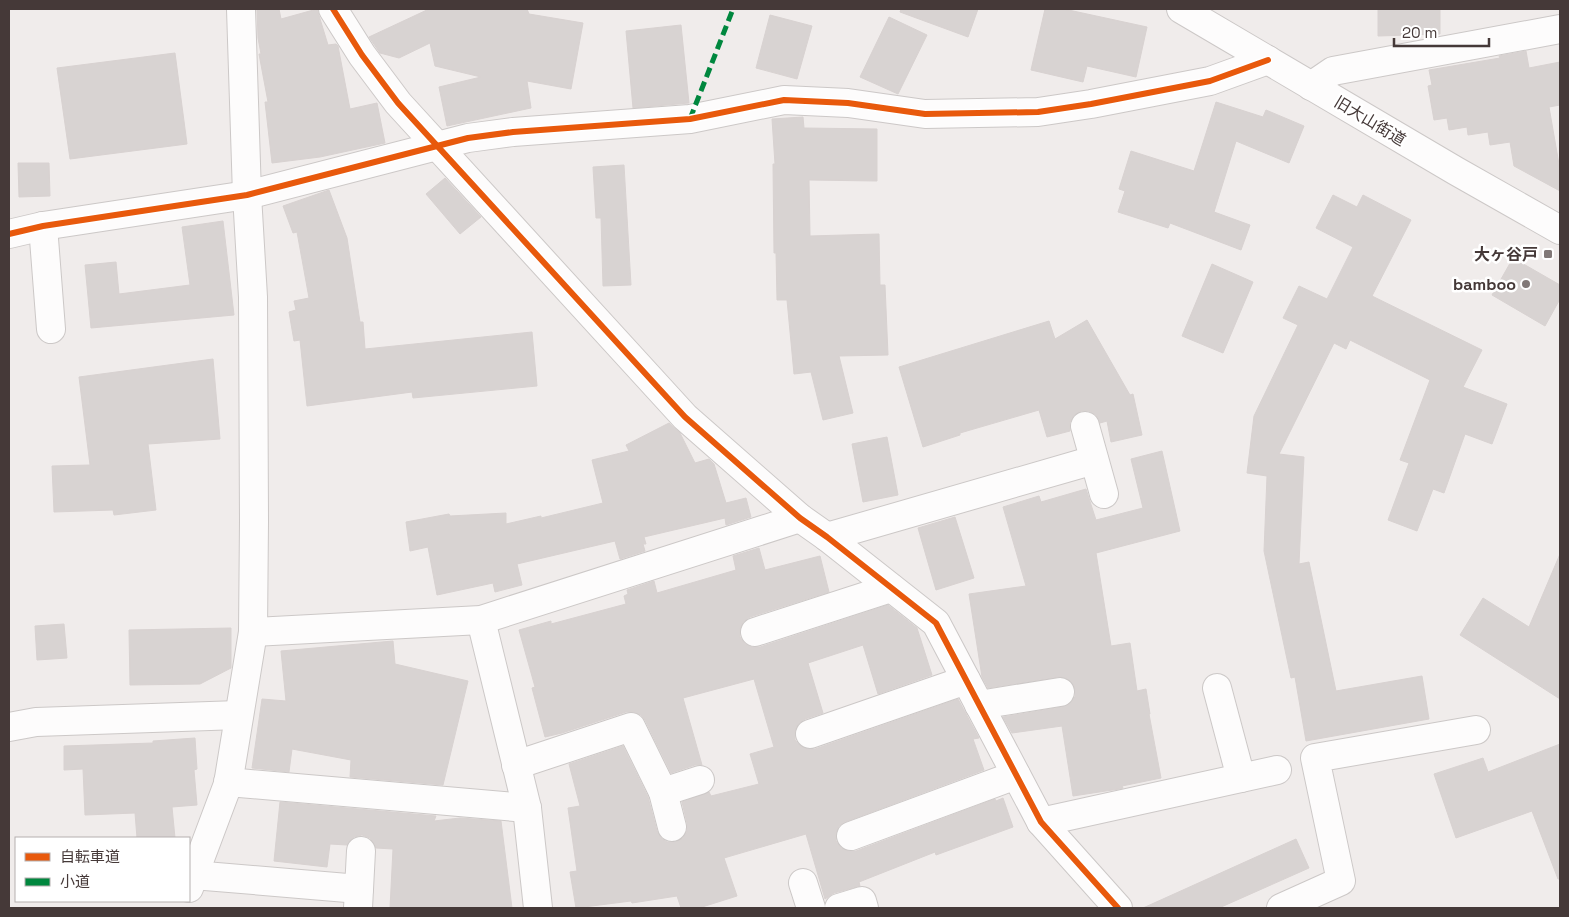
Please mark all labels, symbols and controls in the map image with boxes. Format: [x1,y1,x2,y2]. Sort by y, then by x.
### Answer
scale bar [1394,15,1489,47]
text: 20 m [1402,23,1437,42]
street label: 旧大山街道 [1330,91,1410,151]
place label: 大ヶ谷戸 [1474,244,1538,265]
marker: 大ヶ谷戸 [1542,248,1554,260]
place label: bamboo [1453,274,1516,295]
marker: bamboo [1520,278,1532,290]
legend [15,837,190,902]
text: 自転車道 [60,847,120,866]
text: 小道 [60,872,90,891]

